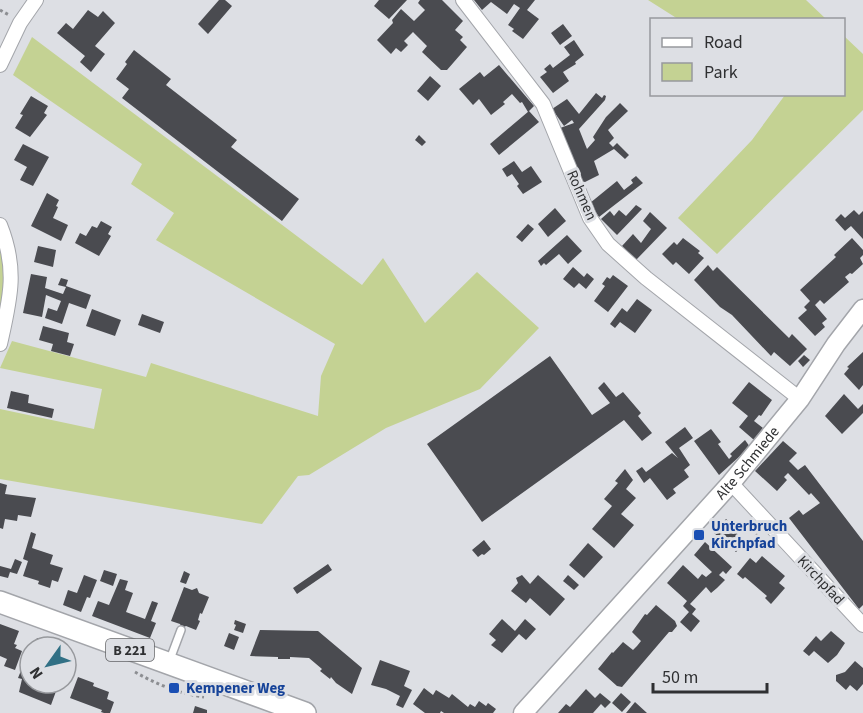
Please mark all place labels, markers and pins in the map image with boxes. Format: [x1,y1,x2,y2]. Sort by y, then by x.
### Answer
place label: Unterbruch Kirchpfad [711,516,787,554]
marker: Unterbruch Kirchpfad [692,528,706,542]
place label: Kempener Weg [186,678,285,699]
marker: Kempener Weg [167,681,181,695]

